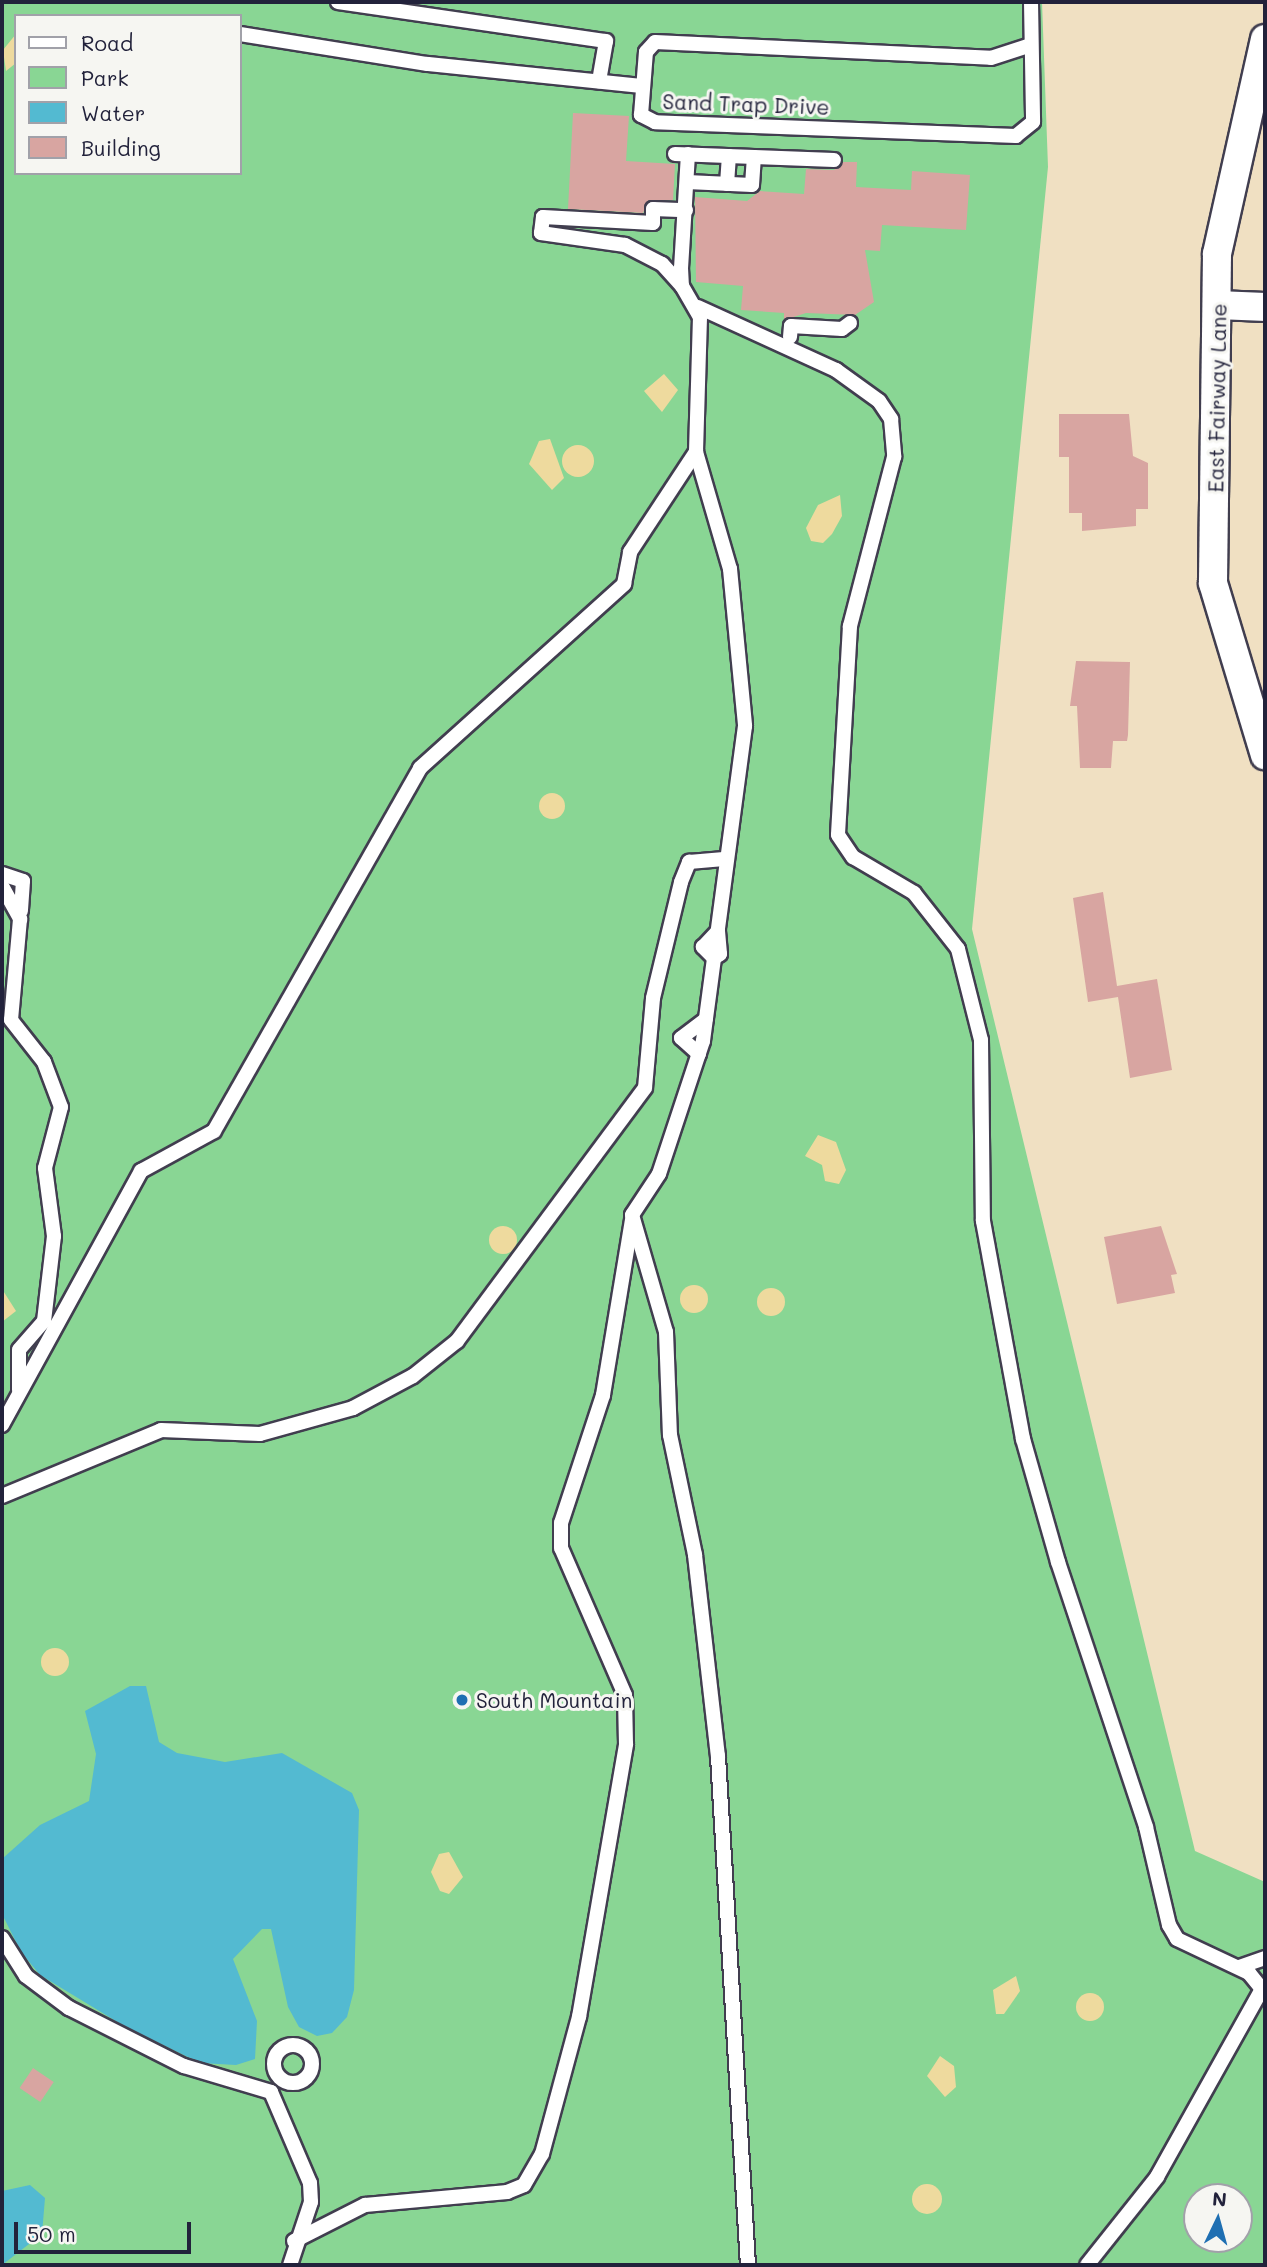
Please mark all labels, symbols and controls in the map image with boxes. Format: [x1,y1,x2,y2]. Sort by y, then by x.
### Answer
legend [14,14,242,175]
text: Road [81,29,133,56]
text: Park [81,64,129,91]
street label: Sand Trap Drive [662,88,830,120]
text: Water [81,99,145,126]
text: Building [81,134,161,161]
street label: East Fairway Lane [1203,303,1231,493]
place label: South Mountain [476,1687,632,1713]
marker: South Mountain [454,1692,470,1708]
north arrow [1183,2183,1253,2253]
text: N [1211,2185,1228,2212]
scale bar [18,2208,194,2252]
text: 50 m [27,2220,76,2247]

